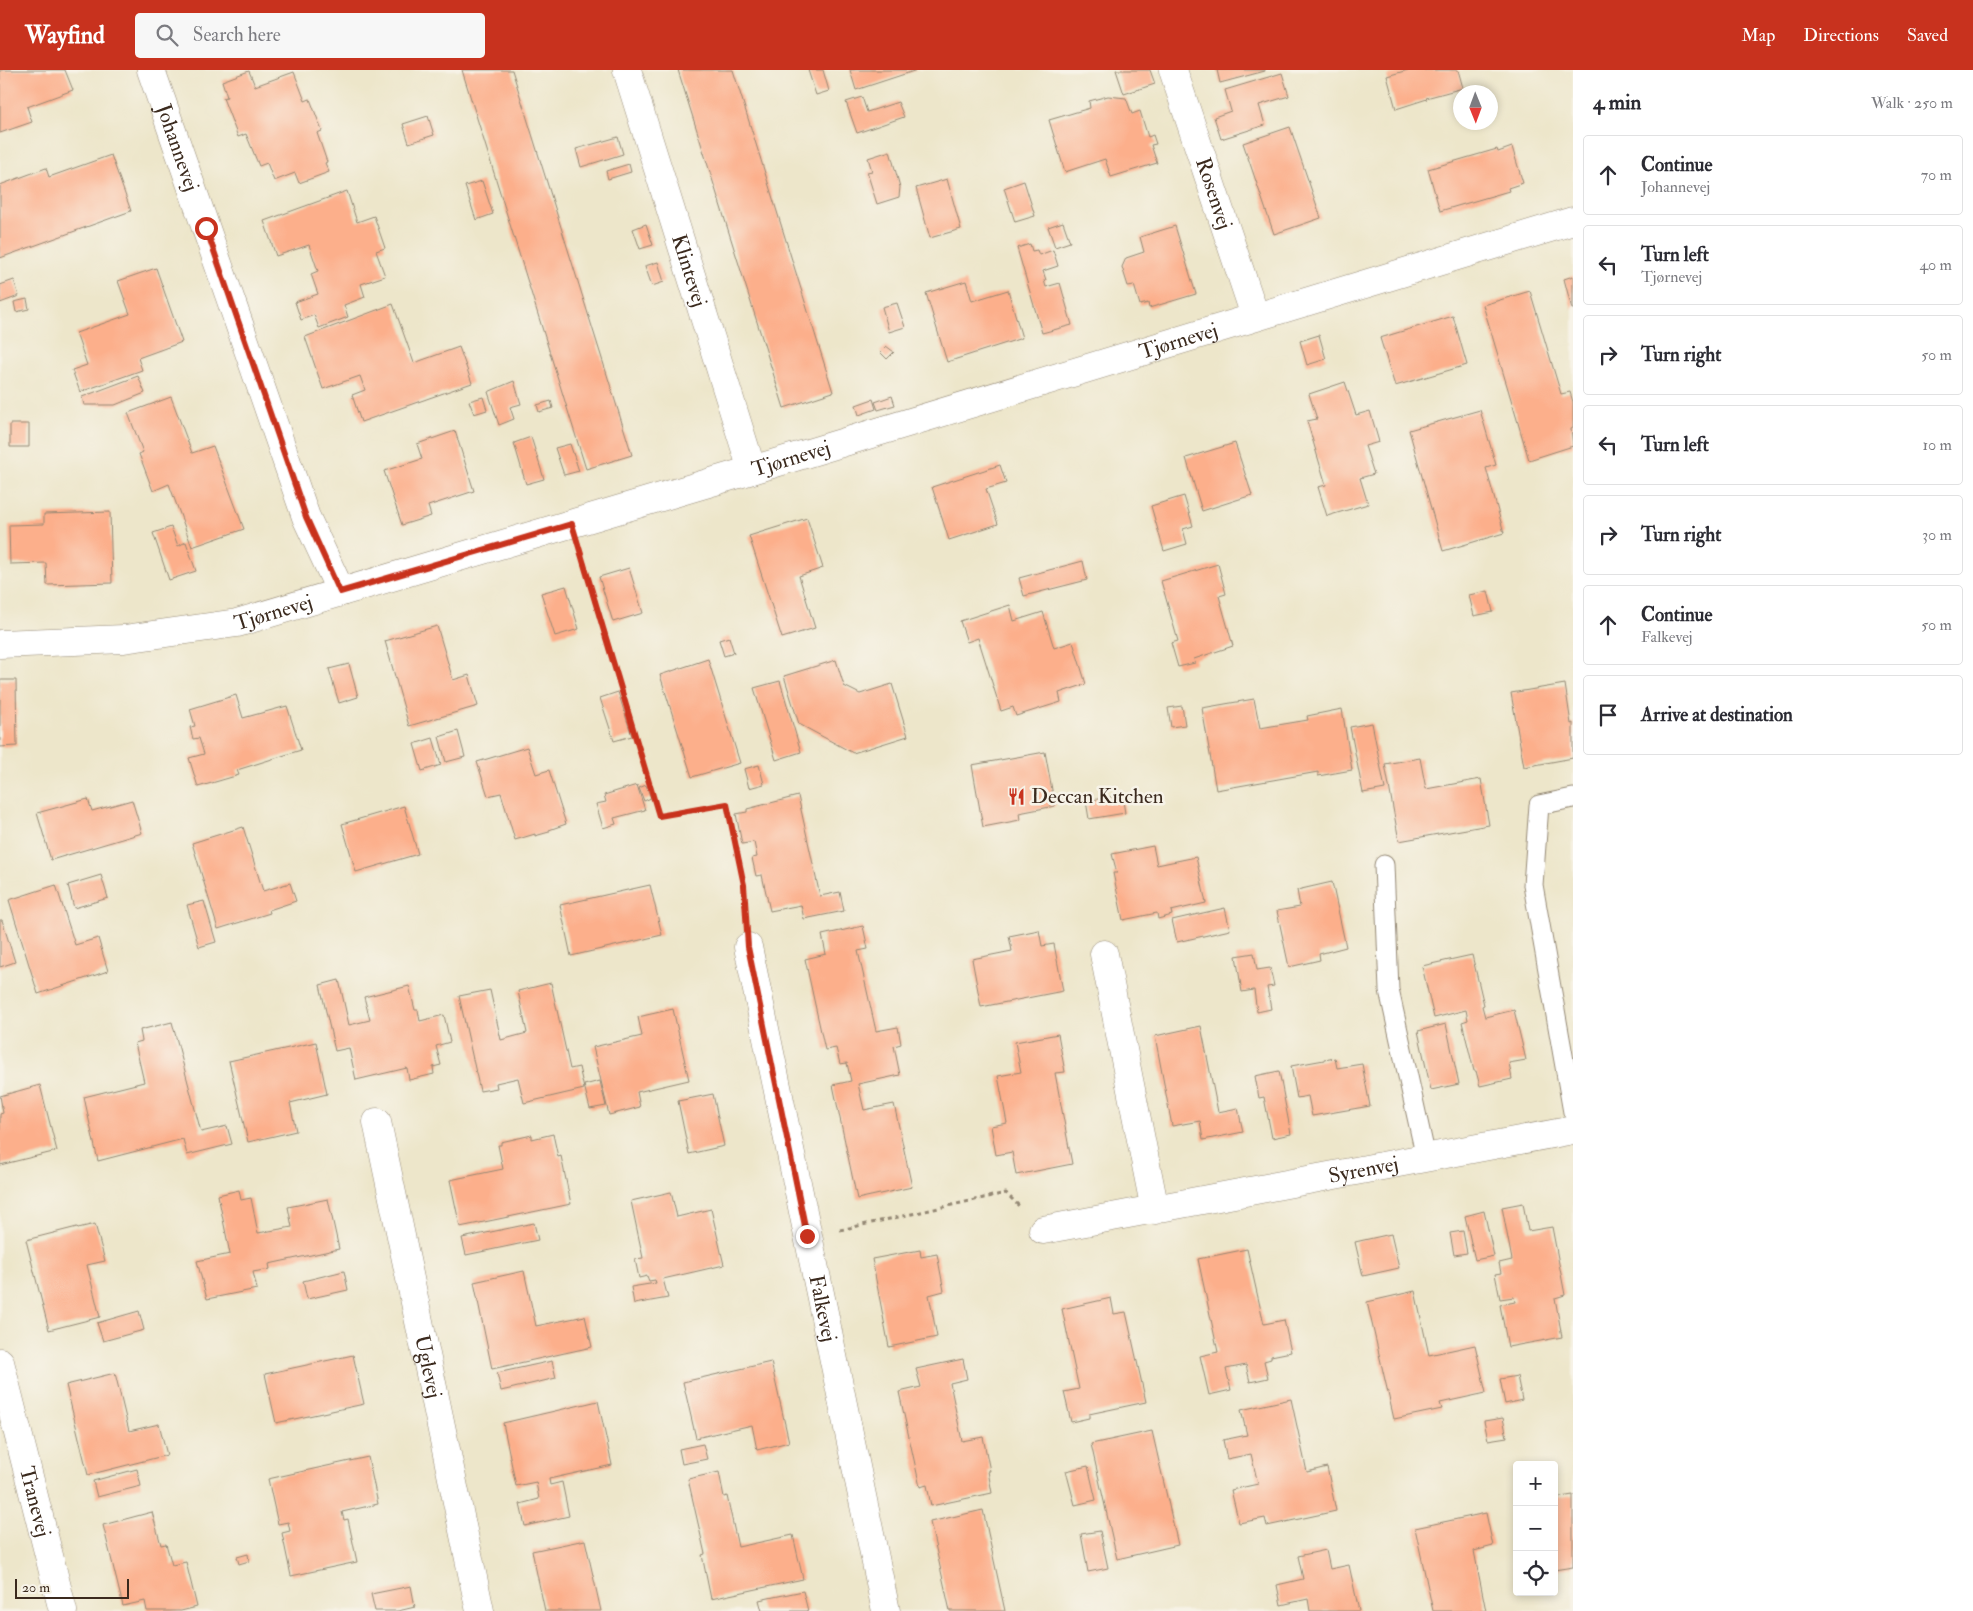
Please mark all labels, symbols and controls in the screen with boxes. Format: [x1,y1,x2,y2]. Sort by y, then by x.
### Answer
search box [135,13,485,58]
text: Wayfind [25,20,105,51]
icon: search [153,21,181,49]
text: Search here [193,23,281,47]
text: Map [1742,24,1775,47]
text: Directions [1803,24,1879,47]
text: Saved [1907,24,1948,47]
north arrow [1453,85,1498,130]
text: 4 min [1593,89,1641,116]
text: Walk · 250 m [1871,93,1953,113]
street label: Johannevej [149,99,205,195]
text: Continue [1641,153,1712,177]
street label: Rosenvej [1189,154,1238,233]
icon: ahead [1594,161,1622,189]
text: 70 m [1921,165,1952,185]
text: Johannevej [1641,177,1710,197]
route start [195,217,218,240]
street label: Klintevej [665,231,713,310]
text: Turn left [1641,243,1709,267]
icon: left [1594,251,1622,279]
text: 40 m [1919,255,1952,275]
text: Tjørnevej [1641,267,1702,287]
street label: Tjørnevej [1136,317,1221,366]
icon: right [1594,341,1622,369]
text: Turn right [1641,343,1721,367]
text: 50 m [1921,345,1952,365]
icon: left [1594,431,1622,459]
text: Turn left [1641,433,1709,457]
street label: Tjørnevej [749,434,833,483]
text: 10 m [1922,435,1952,455]
icon: right [1594,521,1622,549]
text: Turn right [1641,523,1721,547]
text: 30 m [1922,525,1952,545]
street label: Tjørnevej [231,588,316,637]
text: Continue [1641,603,1712,627]
icon: ahead [1594,611,1622,639]
text: 50 m [1921,615,1952,635]
text: Falkevej [1641,627,1693,647]
icon: arrive [1594,701,1622,729]
text: Arrive at destination [1641,703,1793,727]
place label: Deccan Kitchen [1031,783,1164,810]
restaurant icon: Deccan Kitchen [1007,786,1027,806]
street label: Syrenvej [1326,1150,1401,1190]
route end [796,1225,819,1248]
street label: Falkevej [802,1272,843,1344]
street label: Uglevej [408,1333,448,1401]
map controls [1513,1461,1558,1596]
button: + [1513,1461,1558,1506]
street label: Tranevej [13,1464,57,1540]
button: − [1513,1506,1558,1551]
button: locate [1513,1551,1558,1596]
scale bar [15,1576,129,1599]
text: 20 m [22,1579,50,1596]

